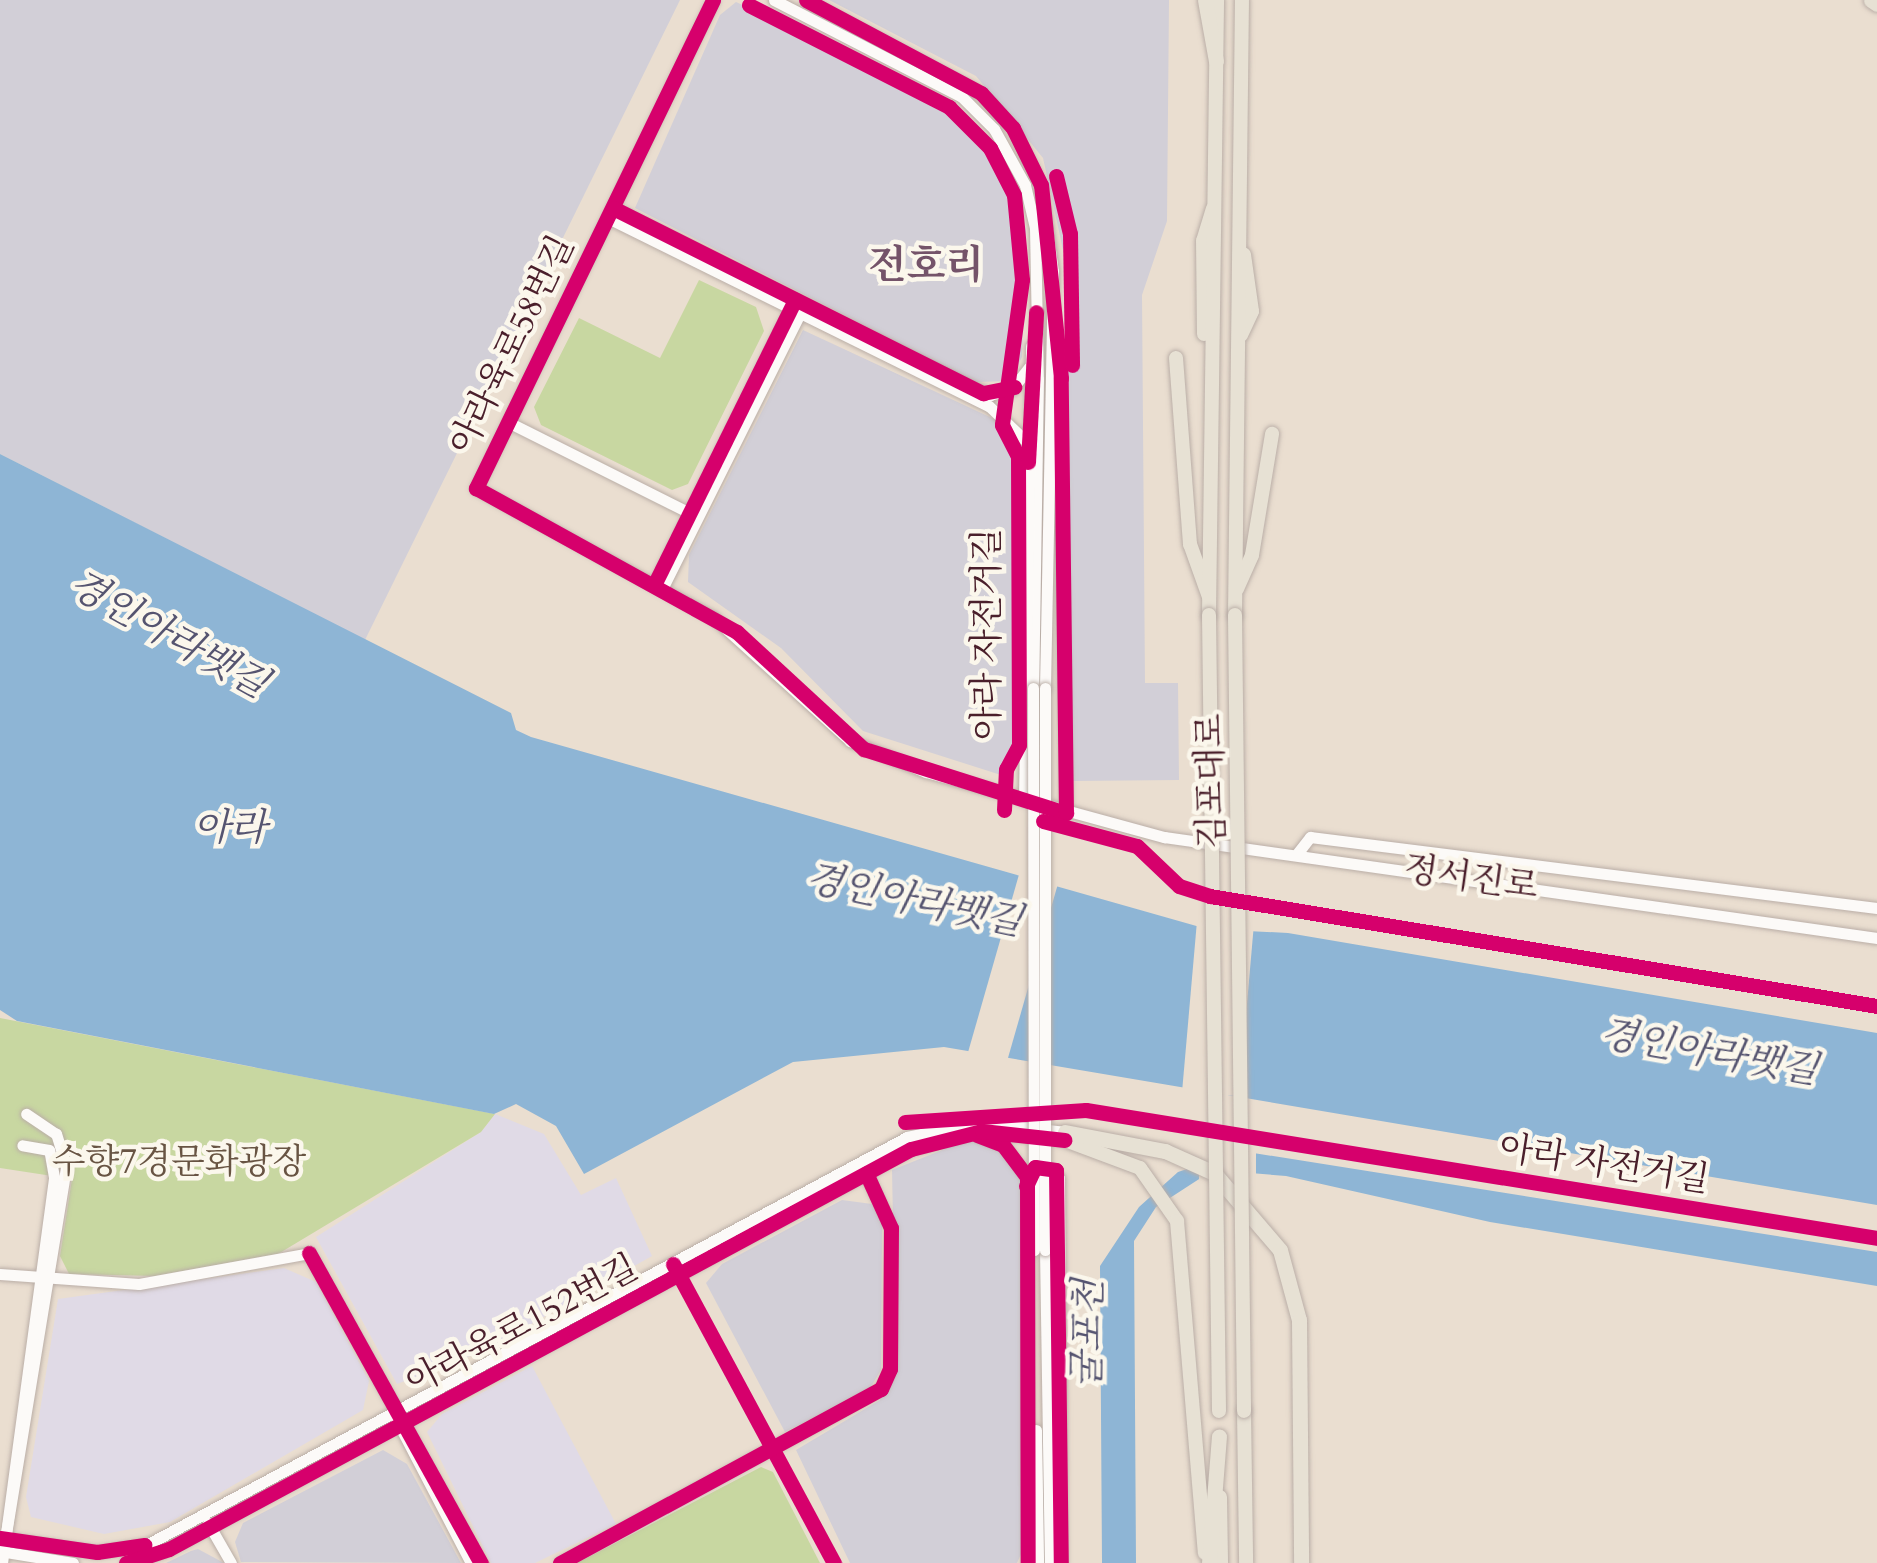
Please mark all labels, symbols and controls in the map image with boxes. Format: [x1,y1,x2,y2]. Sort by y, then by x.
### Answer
street label: 아라육로58번길 [441,229,583,461]
district label: 전호리 [868,242,984,290]
street label: 아라 자전거길 [966,528,1008,740]
water label: 경인아라뱃길 [61,562,275,708]
street label: 김포대로 [1189,713,1233,849]
water label: 아라 [193,806,267,852]
street label: 정서진로 [1401,848,1541,908]
water label: 경인아라뱃길 [802,856,1026,946]
water label: 경인아라뱃길 [1597,1011,1821,1095]
street label: 아라 자전거길 [1496,1127,1712,1201]
park label: 수향7경문화광장 [52,1141,306,1183]
street label: 아라육로152번길 [399,1246,645,1404]
water label: 굴포천 [1065,1279,1113,1389]

